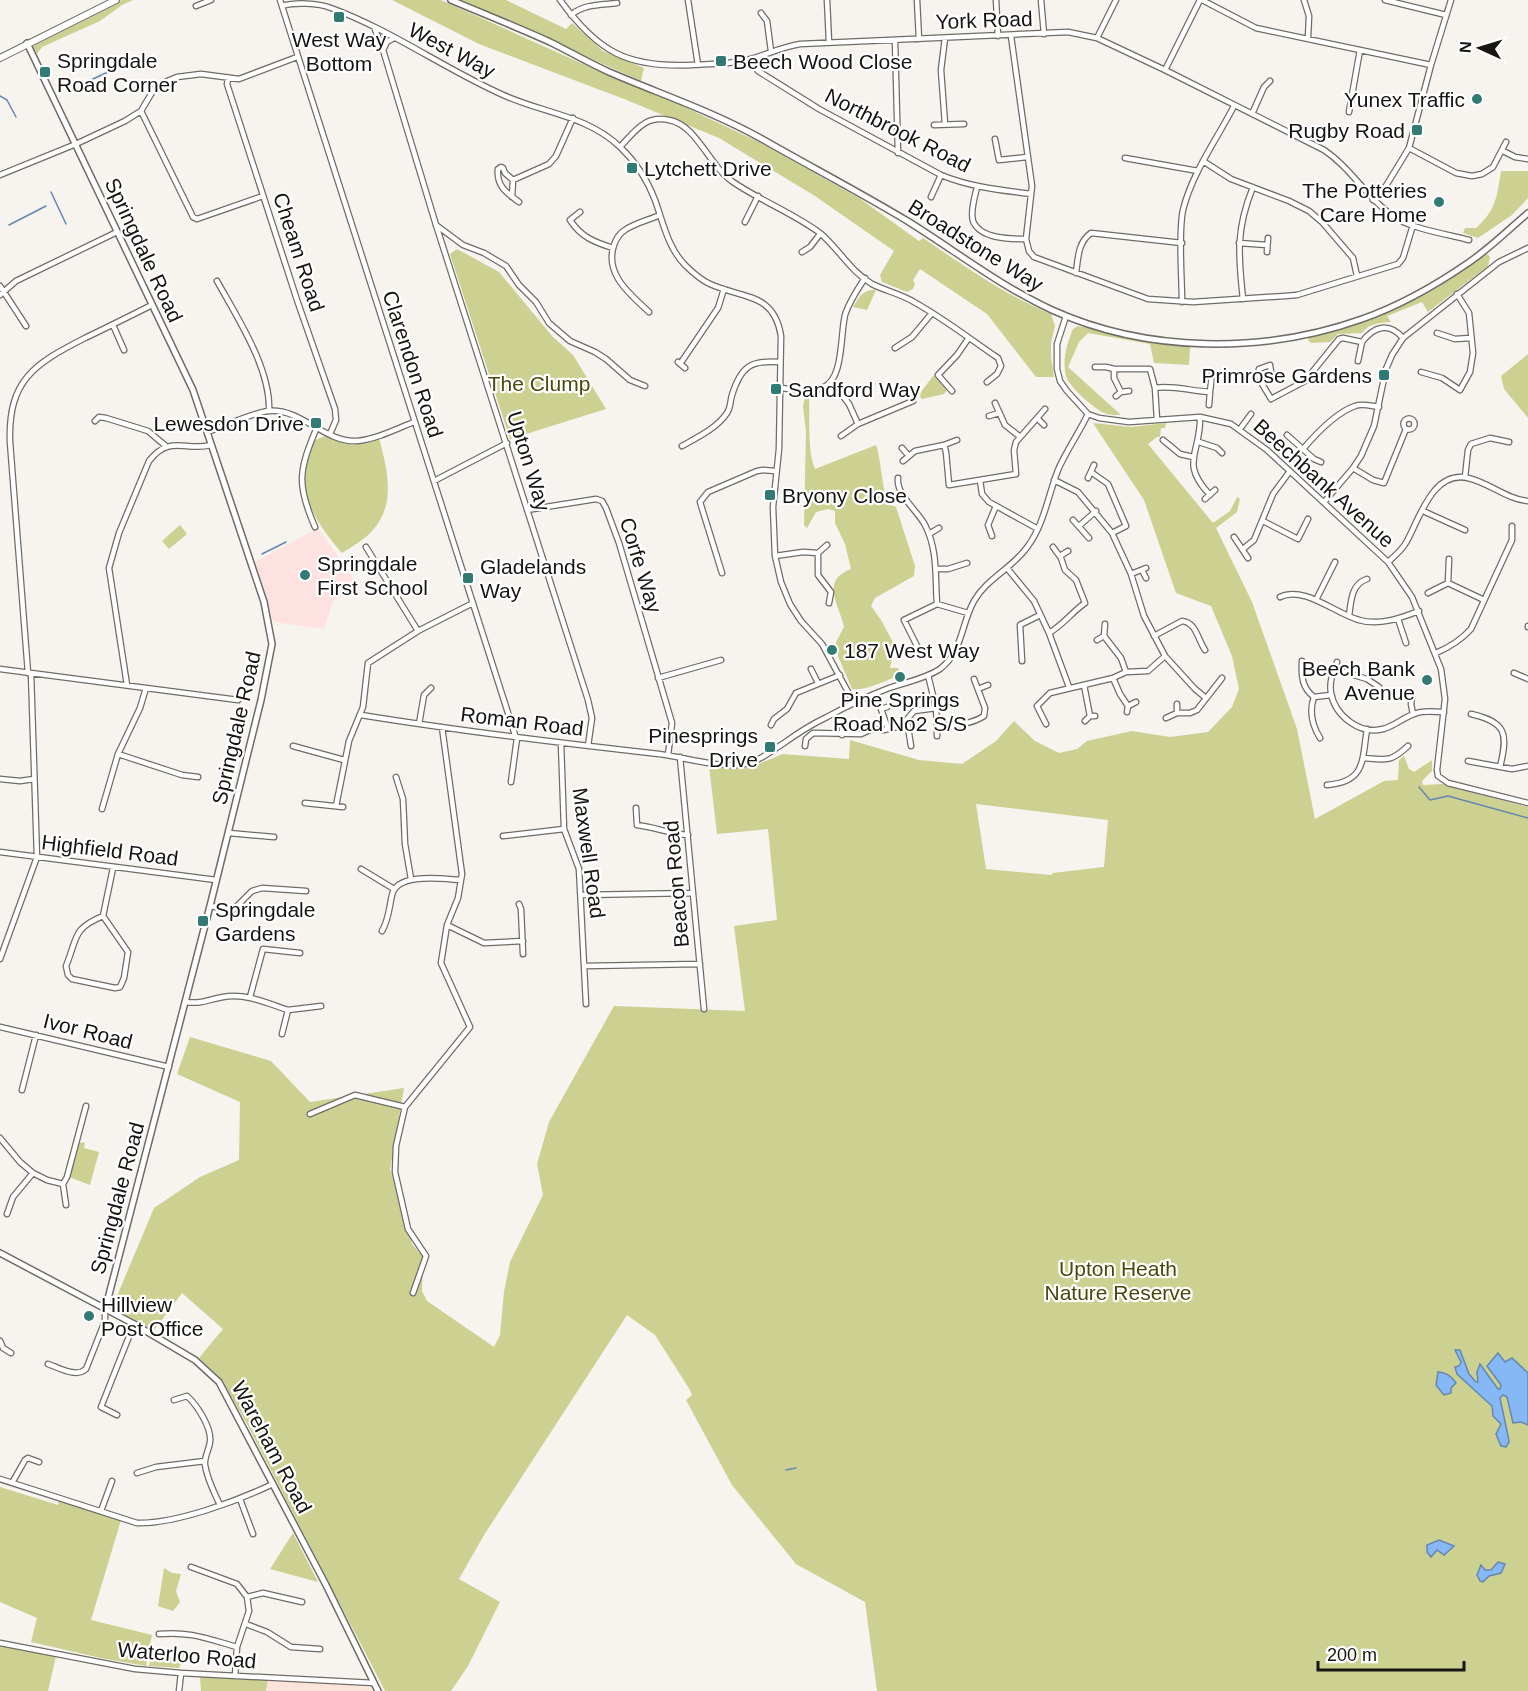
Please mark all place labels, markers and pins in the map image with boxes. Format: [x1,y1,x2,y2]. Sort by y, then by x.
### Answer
marker: West Way Bottom [332,10,346,24]
place label: West Way Bottom [292,28,387,75]
place label: Springdale Road Corner [57,49,177,96]
place label: Beech Wood Close [733,50,912,73]
marker: Beech Wood Close [714,54,728,68]
marker: Springdale Road Corner [38,65,52,79]
place label: Yunex Traffic [1344,88,1465,111]
marker: Yunex Traffic [1470,92,1484,106]
place label: Rugby Road [1288,119,1405,142]
marker: Rugby Road [1410,123,1424,137]
place label: Lytchett Drive [644,157,772,180]
marker: Lytchett Drive [625,161,639,175]
place label: The Potteries Care Home [1302,179,1427,226]
marker: The Potteries Care Home [1432,195,1446,209]
place label: Primrose Gardens [1202,364,1372,387]
marker: Primrose Gardens [1377,368,1391,382]
place label: Sandford Way [788,378,921,401]
marker: Sandford Way [769,382,783,396]
place label: Lewesdon Drive [153,412,304,435]
marker: Lewesdon Drive [309,416,323,430]
place label: Bryony Close [782,484,907,507]
marker: Bryony Close [763,488,777,502]
place label: Springdale First School [317,552,428,599]
place label: Gladelands Way [480,555,586,602]
marker: Springdale First School [298,568,312,582]
marker: Gladelands Way [461,571,475,585]
place label: 187 West Way [844,639,980,662]
marker: 187 West Way [825,643,839,657]
place label: Beech Bank Avenue [1302,657,1415,704]
marker: Pine Springs Road No2 S/S [893,670,907,684]
marker: Beech Bank Avenue [1420,673,1434,687]
place label: Pine Springs Road No2 S/S [833,688,967,735]
place label: Pinesprings Drive [648,724,758,771]
marker: Pinesprings Drive [763,740,777,754]
place label: Springdale Gardens [215,898,315,945]
marker: Springdale Gardens [196,914,210,928]
place label: Hillview Post Office [101,1293,203,1340]
marker: Hillview Post Office [82,1309,96,1323]

